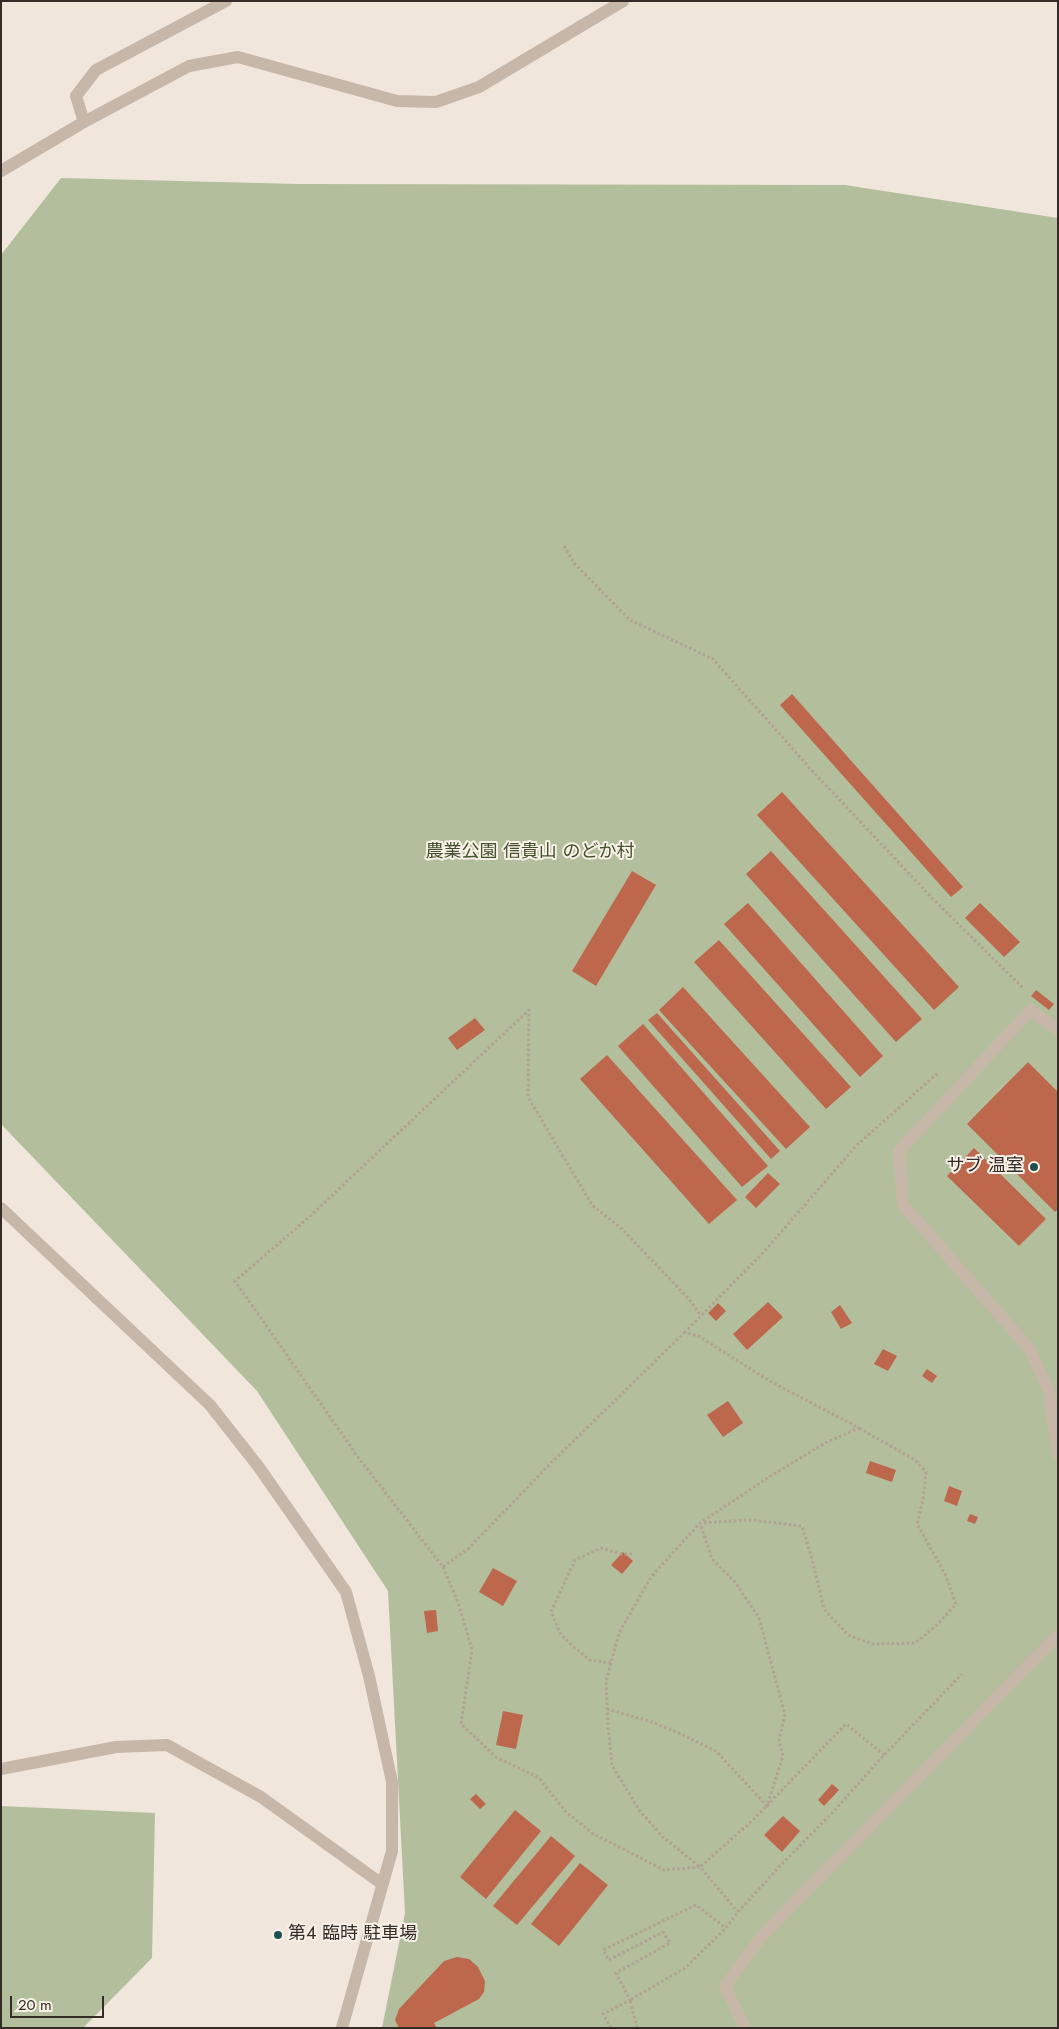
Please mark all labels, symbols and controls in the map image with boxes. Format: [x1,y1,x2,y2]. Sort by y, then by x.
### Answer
park label: 農業公園 信貴山 のどか村 [426,842,634,864]
place label: サブ 温室 [947,1156,1024,1178]
marker: サブ 温室 [1028,1161,1040,1173]
place label: 第4 臨時 駐車場 [288,1924,417,1946]
marker: 第4 臨時 駐車場 [272,1929,284,1941]
scale bar [12,1986,106,2018]
text: 20 m [18,1994,52,2016]

